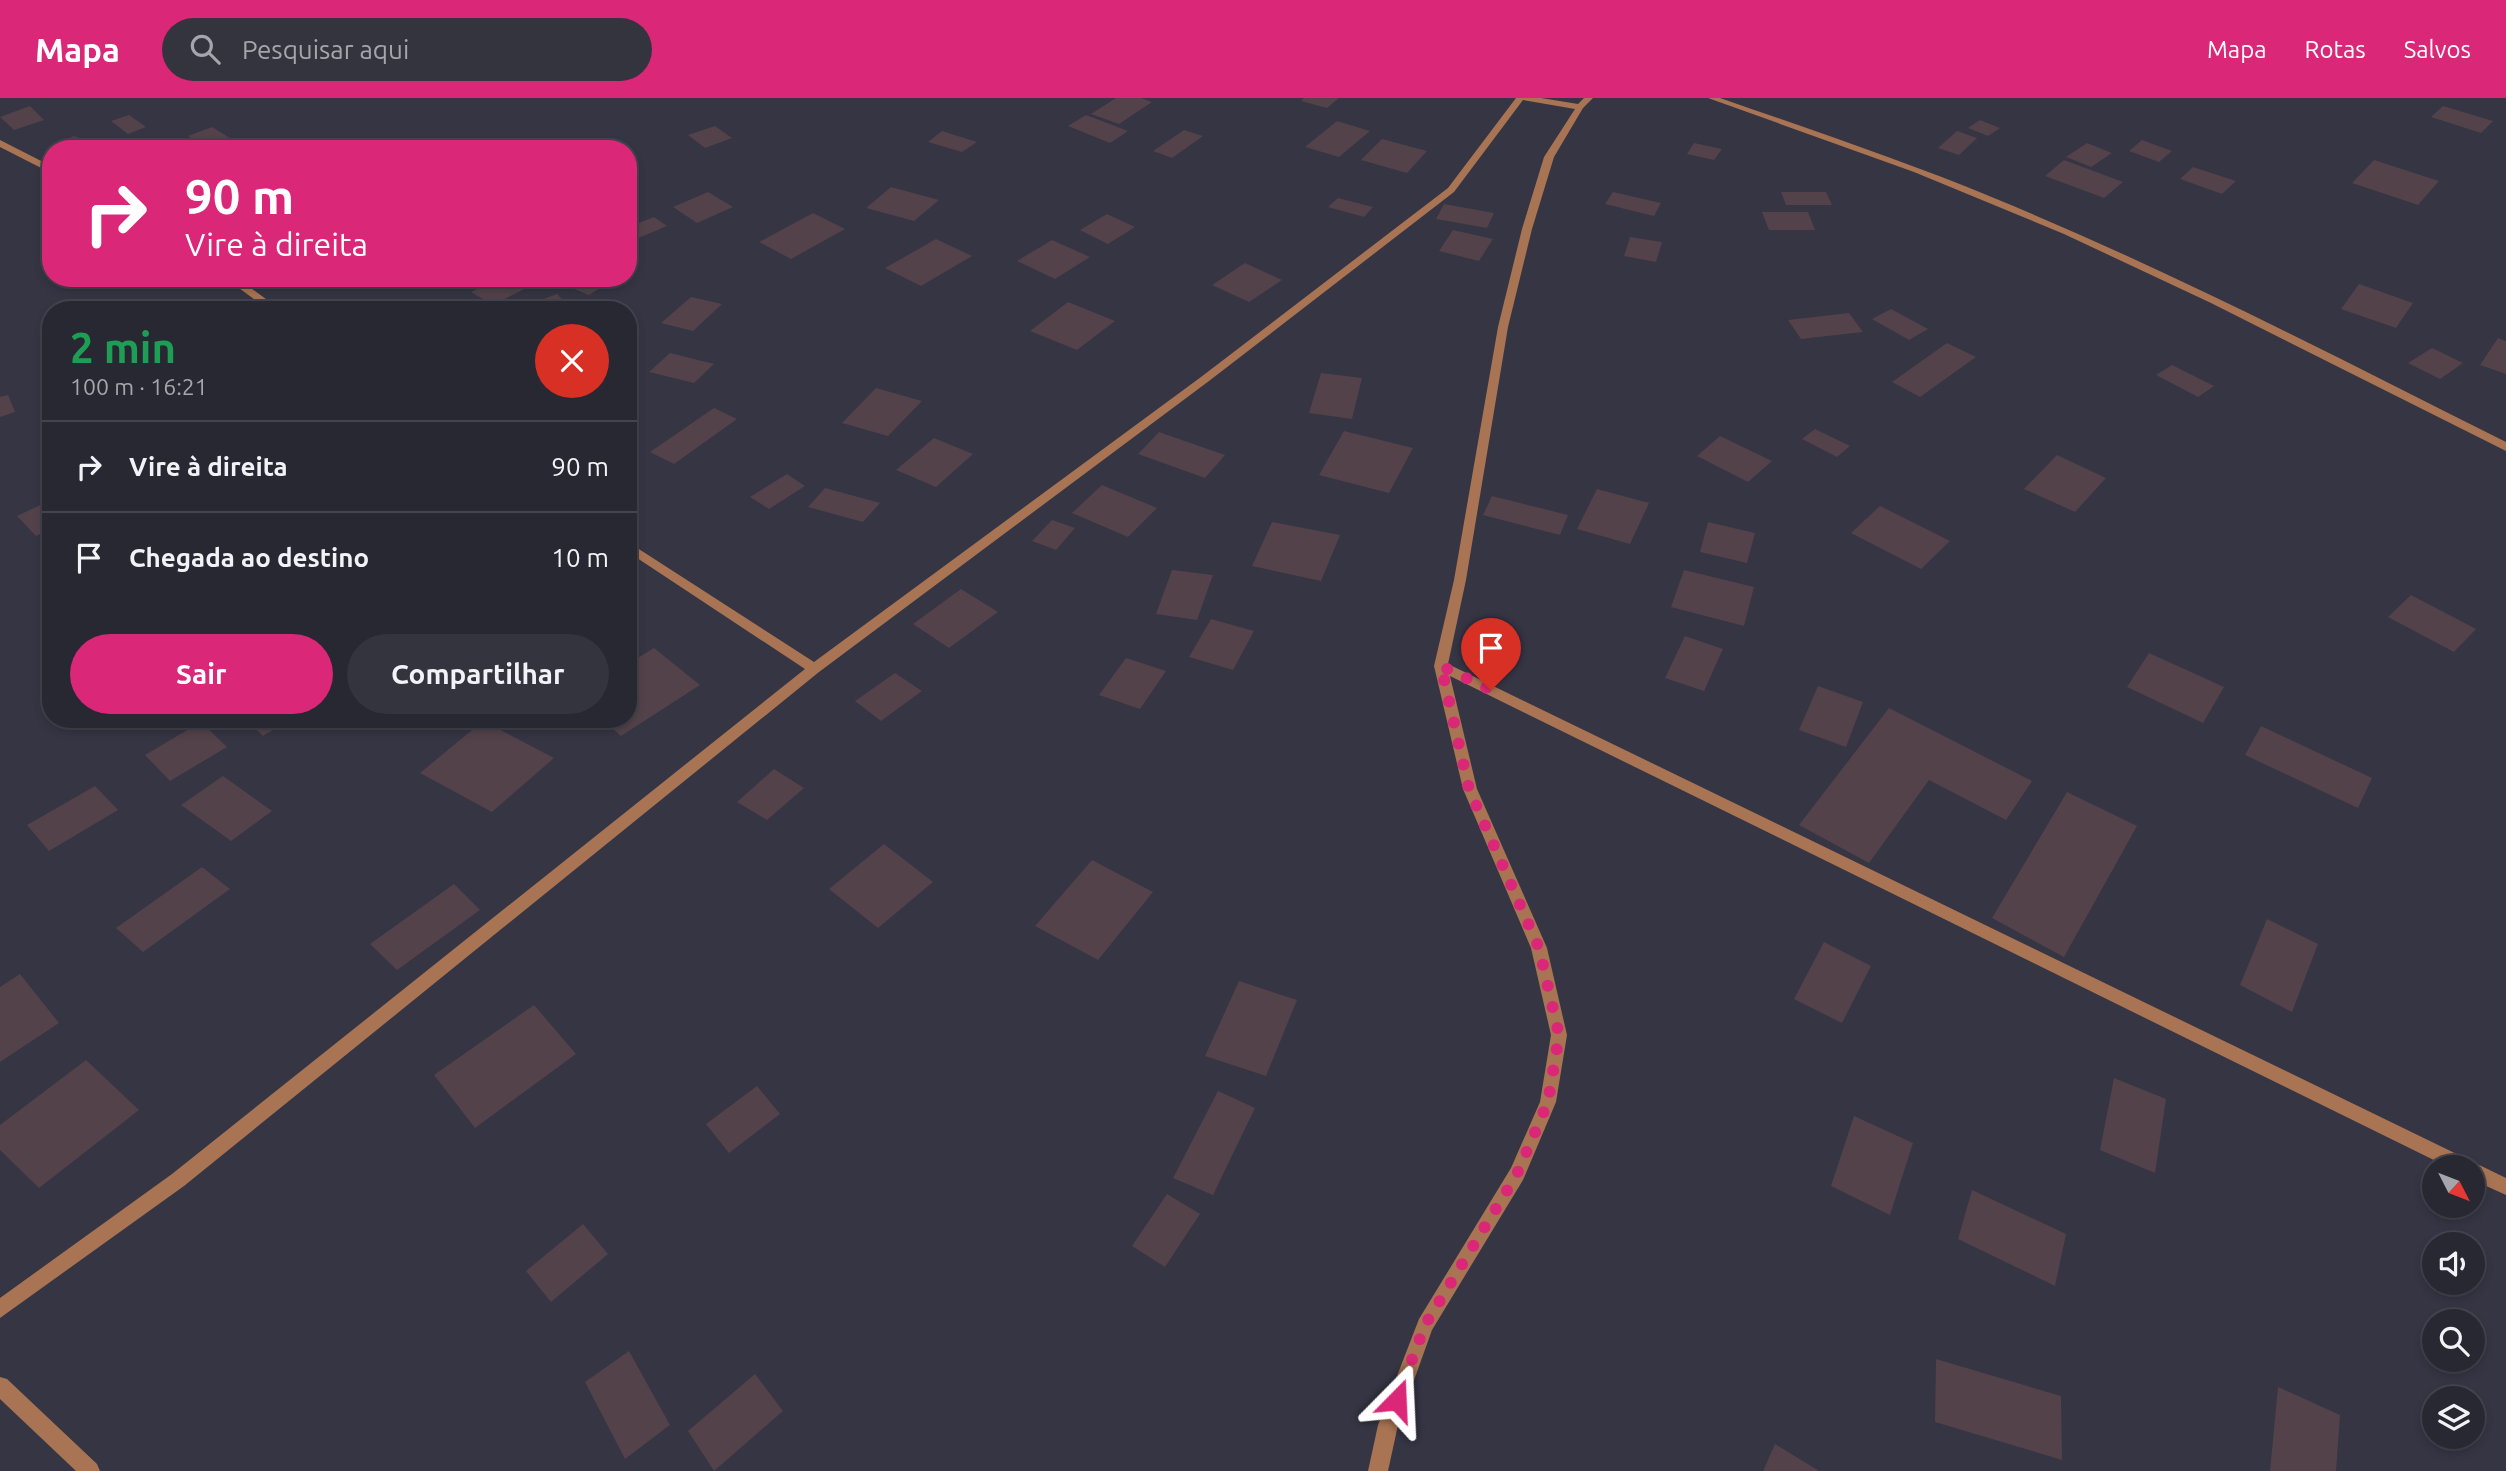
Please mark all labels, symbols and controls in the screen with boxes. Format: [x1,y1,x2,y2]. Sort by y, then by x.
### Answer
search box [162,18,652,81]
icon: search [186,30,224,68]
text: Mapa [35,31,120,68]
text: Pesquisar aqui [242,35,409,64]
text: Mapa [2207,36,2267,63]
text: Rotas [2305,36,2366,63]
text: Salvos [2404,36,2471,63]
icon: right [70,168,161,259]
text: 90 m [185,168,294,223]
text: Vire à direita [185,226,368,262]
text: 2 min [70,324,176,371]
button: close [535,324,609,398]
text: 100 m · 16:21 [70,374,208,399]
icon: right [70,448,108,486]
text: Vire à direita [129,452,288,481]
text: 90 m [551,452,609,481]
icon: arrive [70,539,108,577]
text: Chegada ao destino [129,543,369,572]
text: 10 m [551,543,609,572]
pin [1461,618,1521,690]
icon: arrive [1472,629,1510,667]
button: Sair [70,634,333,714]
button: Compartilhar [347,634,609,714]
north arrow [2422,1155,2485,1218]
map controls [2422,1155,2485,1449]
button: sound [2422,1232,2485,1295]
button: search [2422,1309,2485,1372]
position arrow [1360,1363,1434,1437]
button: layers [2422,1386,2485,1449]

